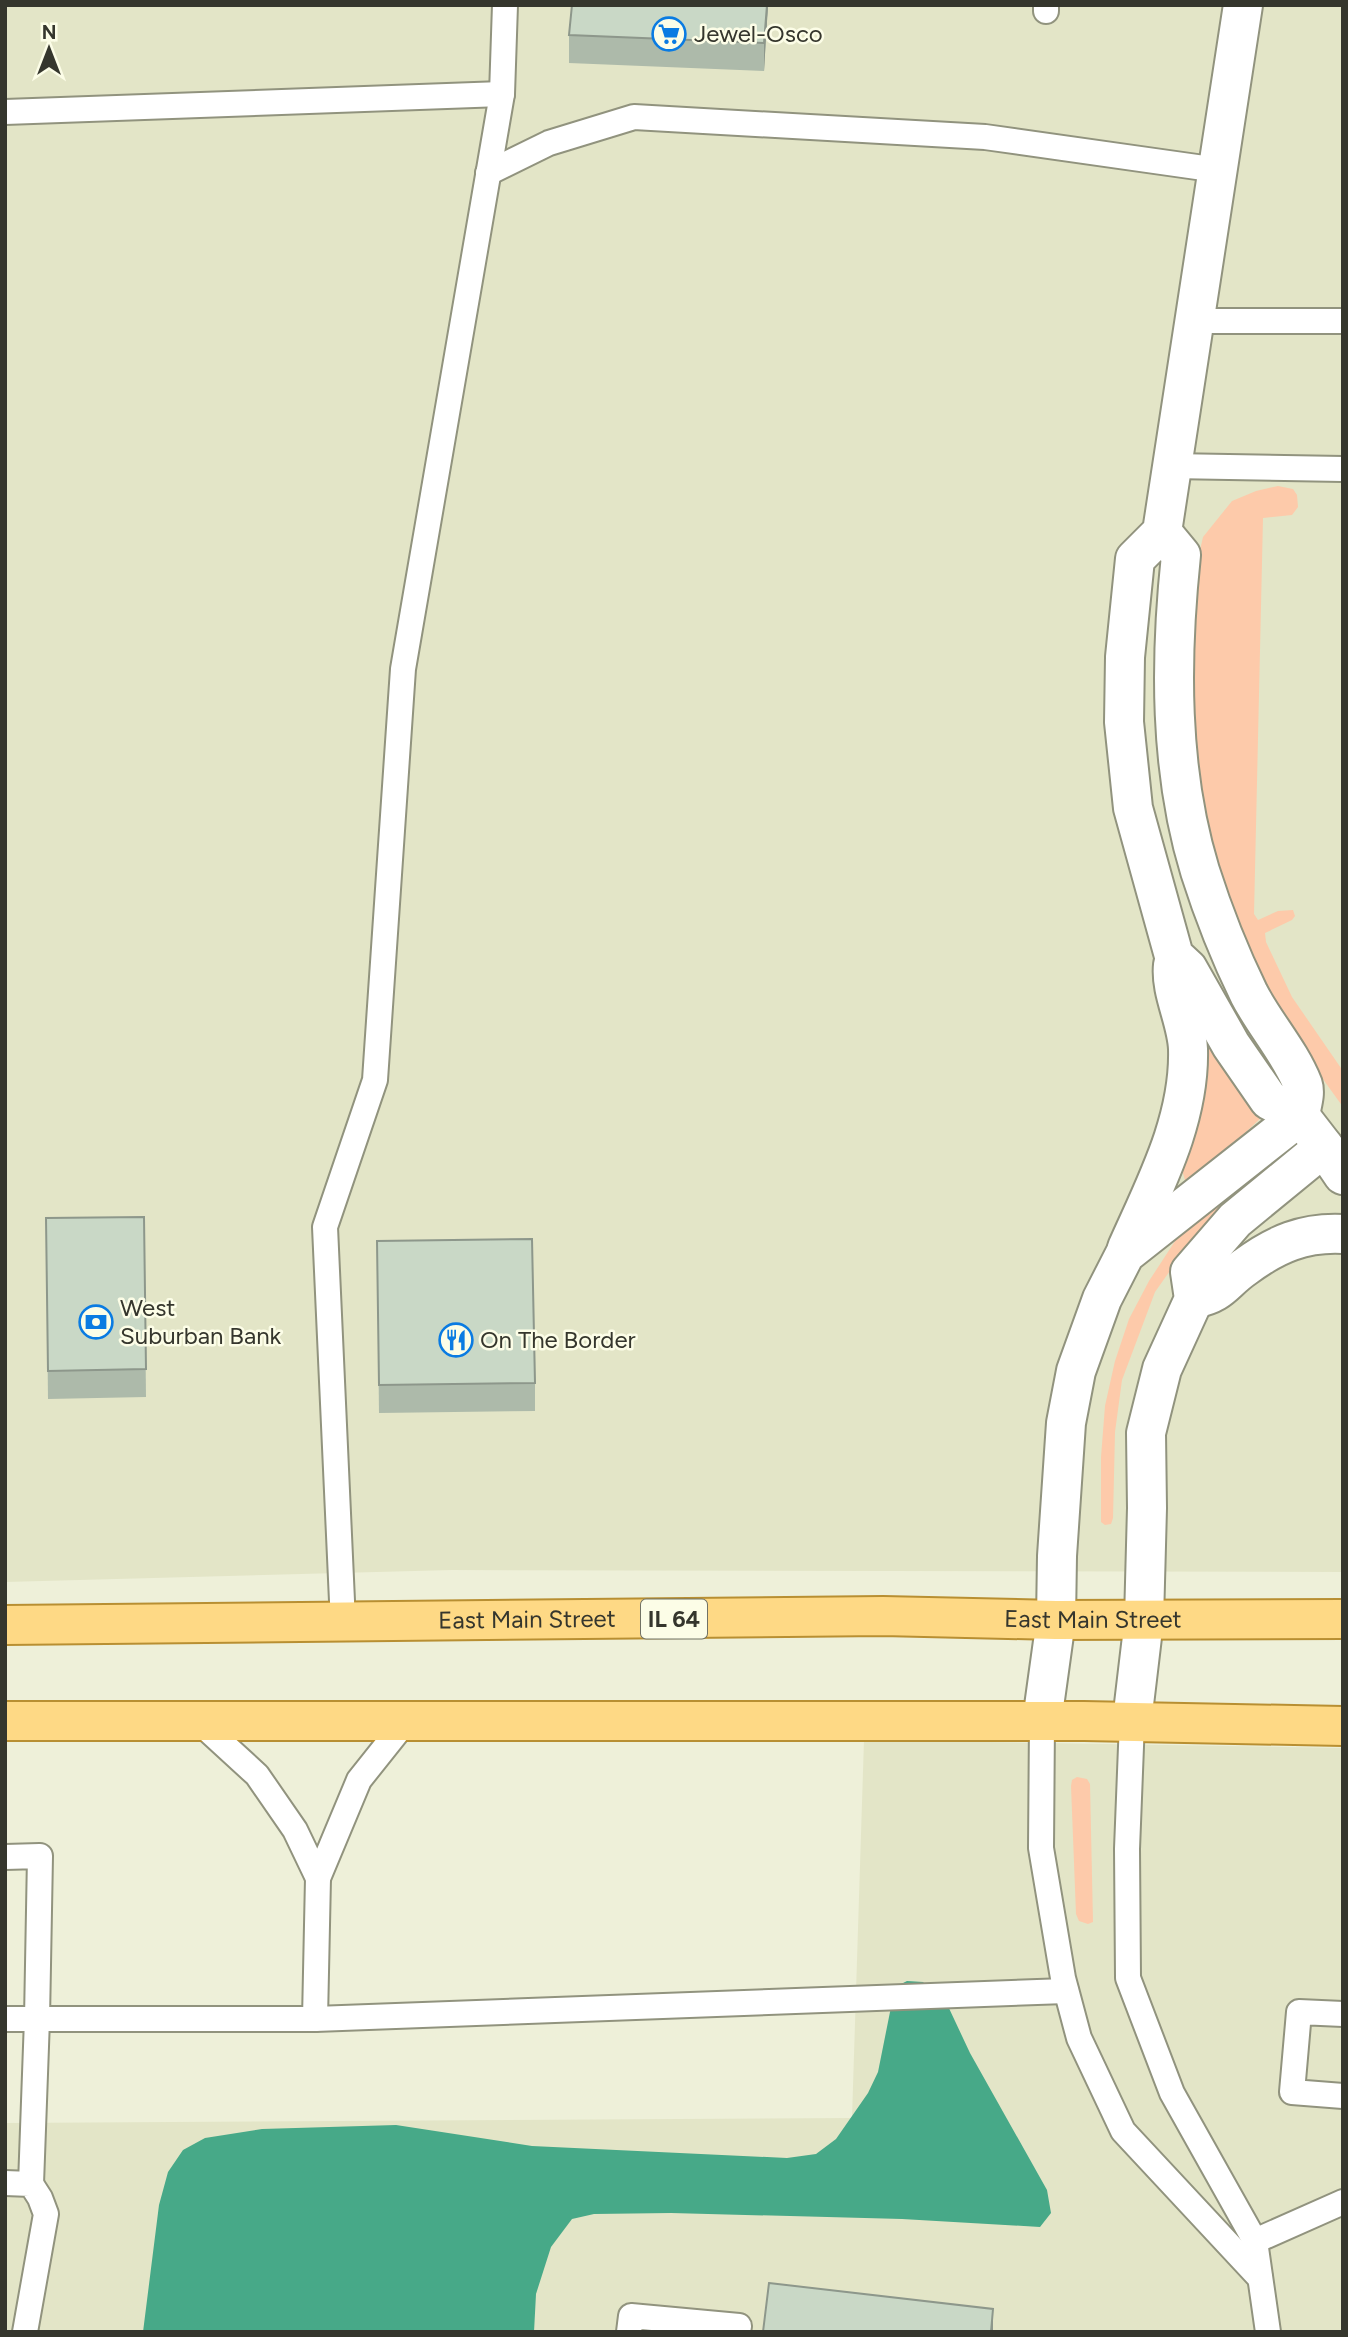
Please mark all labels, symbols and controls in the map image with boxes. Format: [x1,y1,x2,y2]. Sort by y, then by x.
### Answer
north arrow [14,14,84,84]
supermarket icon: Jewel-Osco [650,15,688,53]
place label: Jewel-Osco [694,19,823,48]
text: N [42,21,56,44]
place label: West Suburban Bank [120,1293,282,1350]
bank icon: West Suburban Bank [77,1303,115,1341]
restaurant icon: On The Border [437,1321,475,1359]
place label: On The Border [480,1325,636,1354]
road number: IL 64 [641,1600,707,1638]
street label: East Main Street [438,1604,616,1635]
street label: East Main Street [1004,1604,1182,1634]

